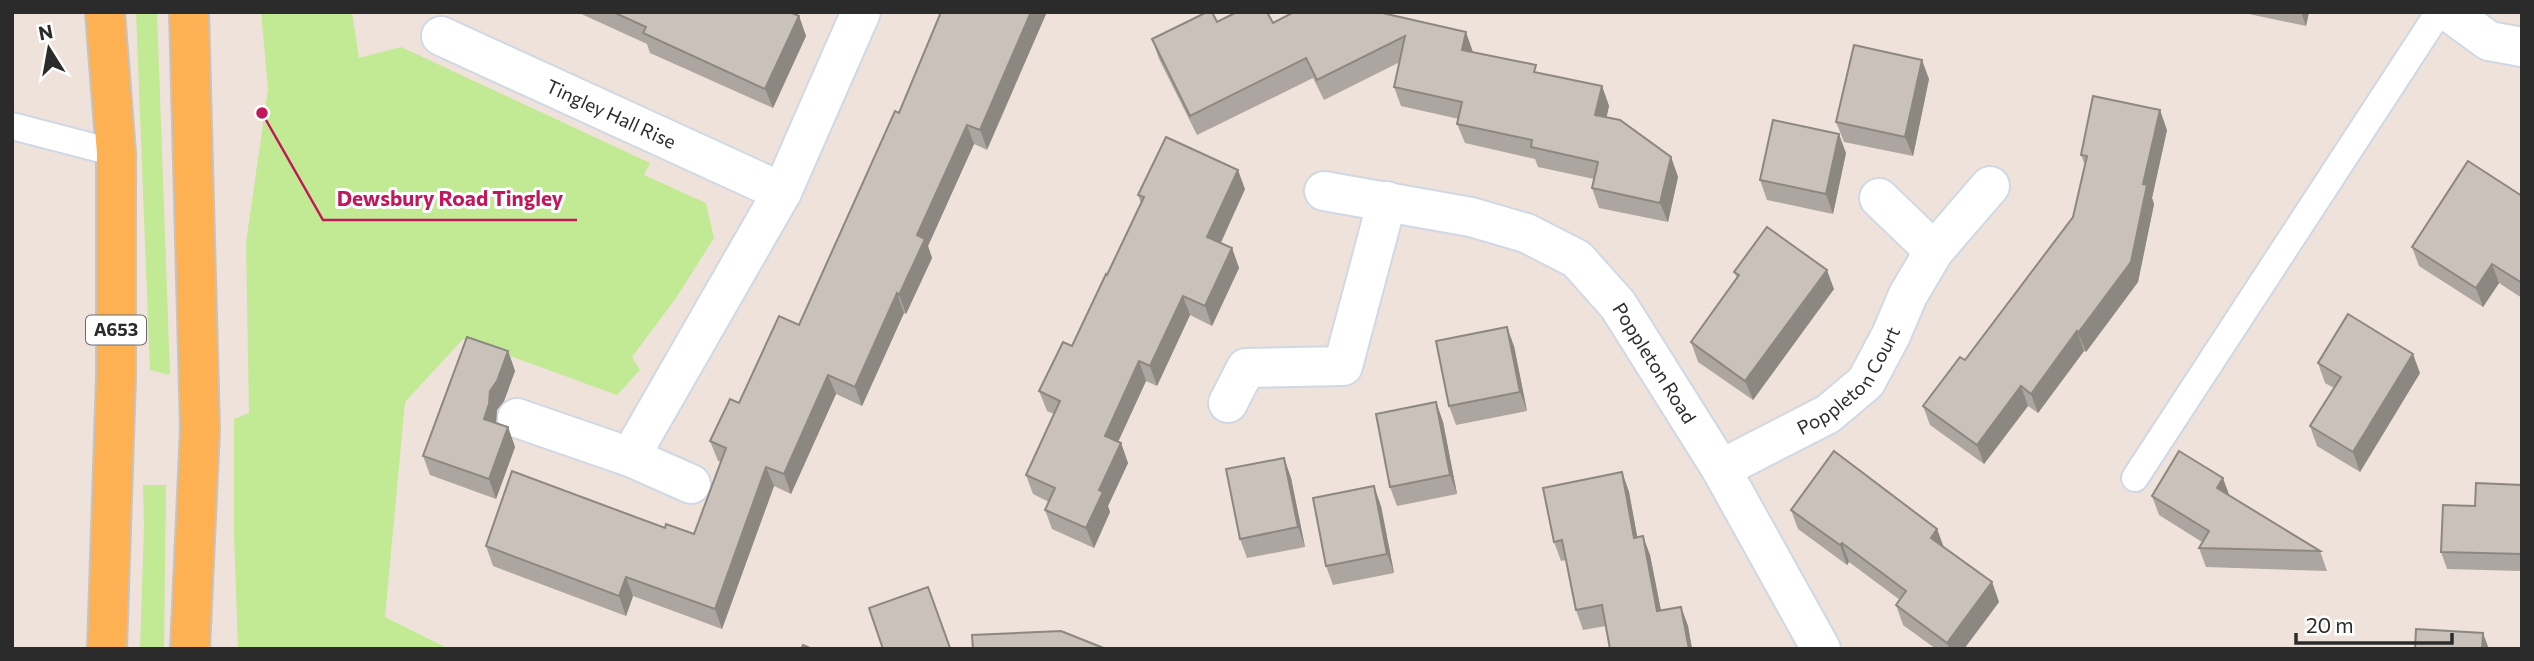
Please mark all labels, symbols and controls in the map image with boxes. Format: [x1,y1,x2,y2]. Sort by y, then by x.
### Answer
north arrow [14,14,84,84]
text: N [36,19,55,44]
street label: Tingley Hall Rise [543,74,680,153]
callout: Dewsbury Road Tingley [323,178,577,220]
text: Dewsbury Road Tingley [337,185,564,210]
street label: Poppleton Road [1608,298,1701,427]
road number: A653 [86,316,146,344]
street label: Poppleton Court [1793,323,1904,439]
scale bar [2296,602,2452,646]
text: 20 m [2306,612,2354,637]

